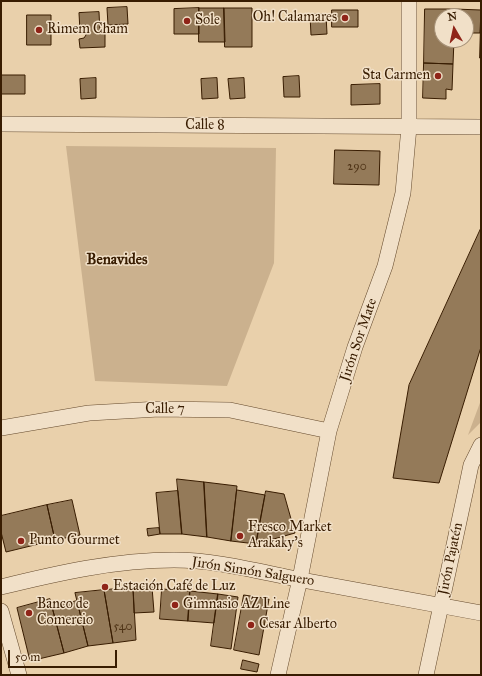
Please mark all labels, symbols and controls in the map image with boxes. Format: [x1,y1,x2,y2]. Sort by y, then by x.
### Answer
north arrow [434,8,474,48]
text: N [447,9,458,24]
place label: Oh! Calamares [253,10,337,26]
place label: Sole [195,13,220,29]
marker: Oh! Calamares [340,13,350,23]
marker: Sole [182,16,192,26]
place label: Rimem Cham [47,22,128,38]
marker: Rimem Cham [34,25,44,35]
place label: Sta Carmen [362,68,430,84]
marker: Sta Carmen [433,71,443,81]
street label: Calle 8 [185,118,225,134]
house number: 290 [347,160,367,174]
district label: Benavides [86,251,148,269]
street label: Jirón Sor Mate [337,296,381,384]
street label: Calle 7 [145,402,185,418]
place label: Fresco Market Arakaky's [248,520,332,552]
street label: Jirón Pajatén [435,521,467,597]
marker: Fresco Market Arakaky's [235,531,245,541]
place label: Punto Gourmet [29,533,120,549]
marker: Punto Gourmet [16,536,26,546]
street label: Jirón Simón Salguero [191,554,315,590]
place label: Estación Café de Luz [113,579,235,595]
marker: Estación Café de Luz [100,582,110,592]
place label: Banco de Comercio [37,597,93,630]
place label: Gimnasio AZ Line [183,597,290,613]
marker: Gimnasio AZ Line [170,600,180,610]
marker: Banco de Comercio [24,608,34,618]
place label: Cesar Alberto [259,617,337,633]
house number: 540 [114,620,132,634]
marker: Cesar Alberto [246,620,256,630]
scale bar [10,642,119,668]
text: 50 m [15,650,40,664]

